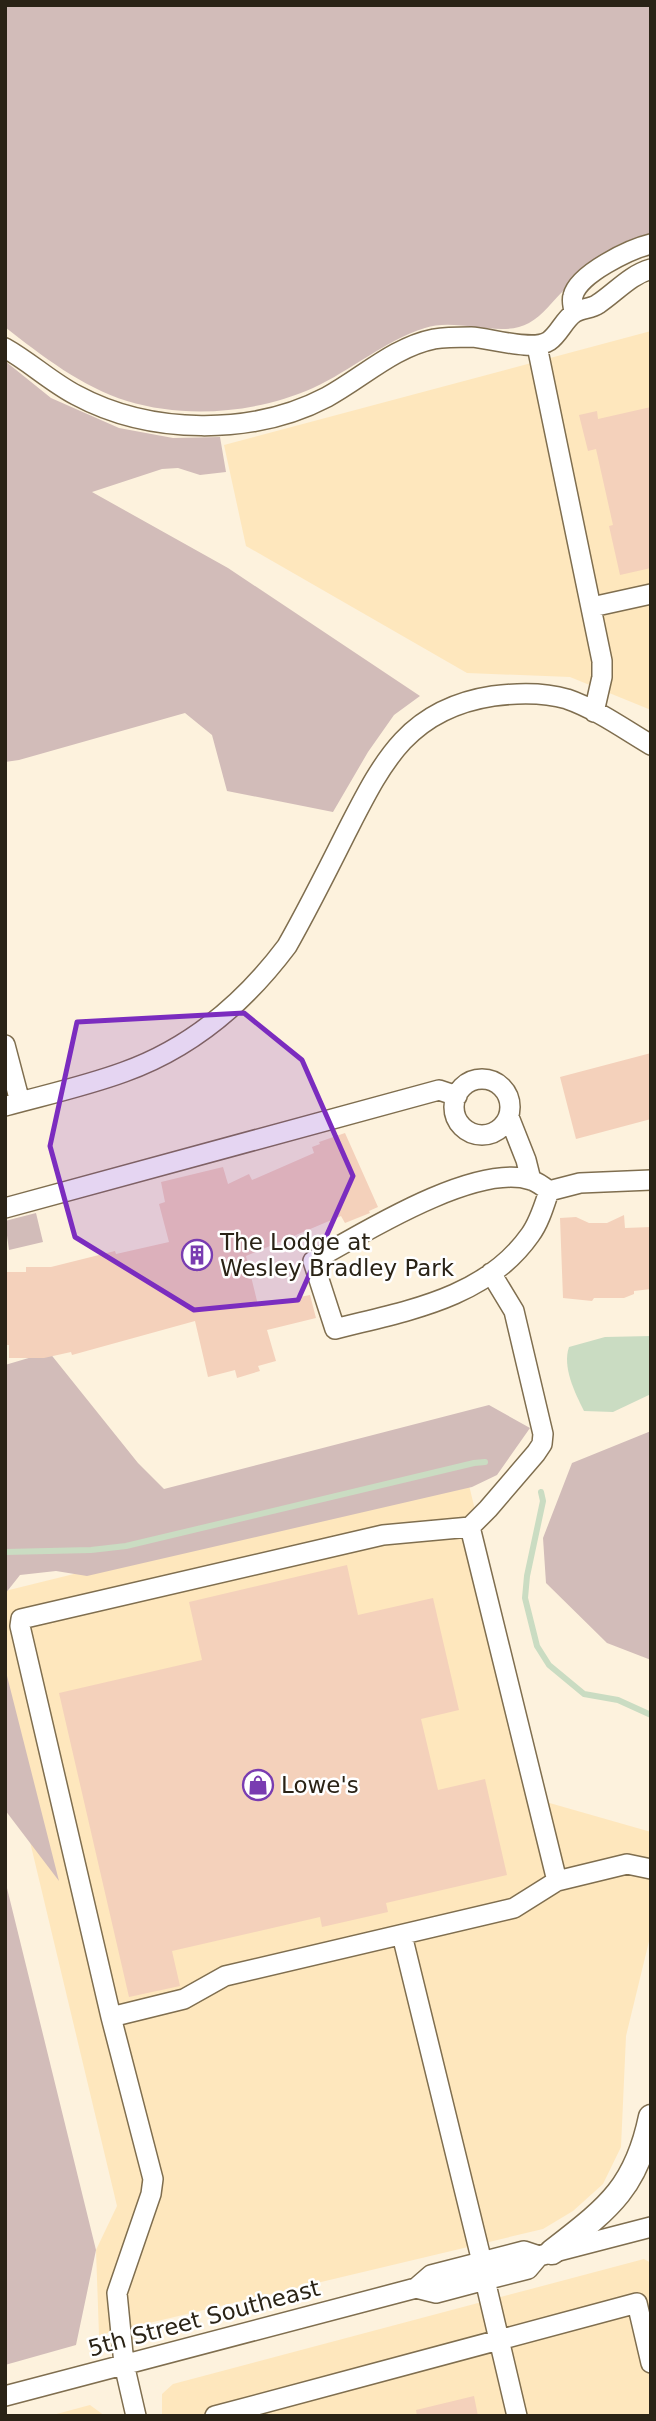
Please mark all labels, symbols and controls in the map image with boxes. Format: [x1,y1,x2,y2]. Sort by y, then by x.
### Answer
place label: The Lodge at Wesley Bradley Park [219,1229,455,1281]
building icon: The Lodge at Wesley Bradley Park [180,1238,214,1272]
shop icon: Lowe's [241,1768,275,1802]
place label: Lowe's [281,1772,359,1798]
street label: 5th Street Southeast [85,2275,323,2361]

